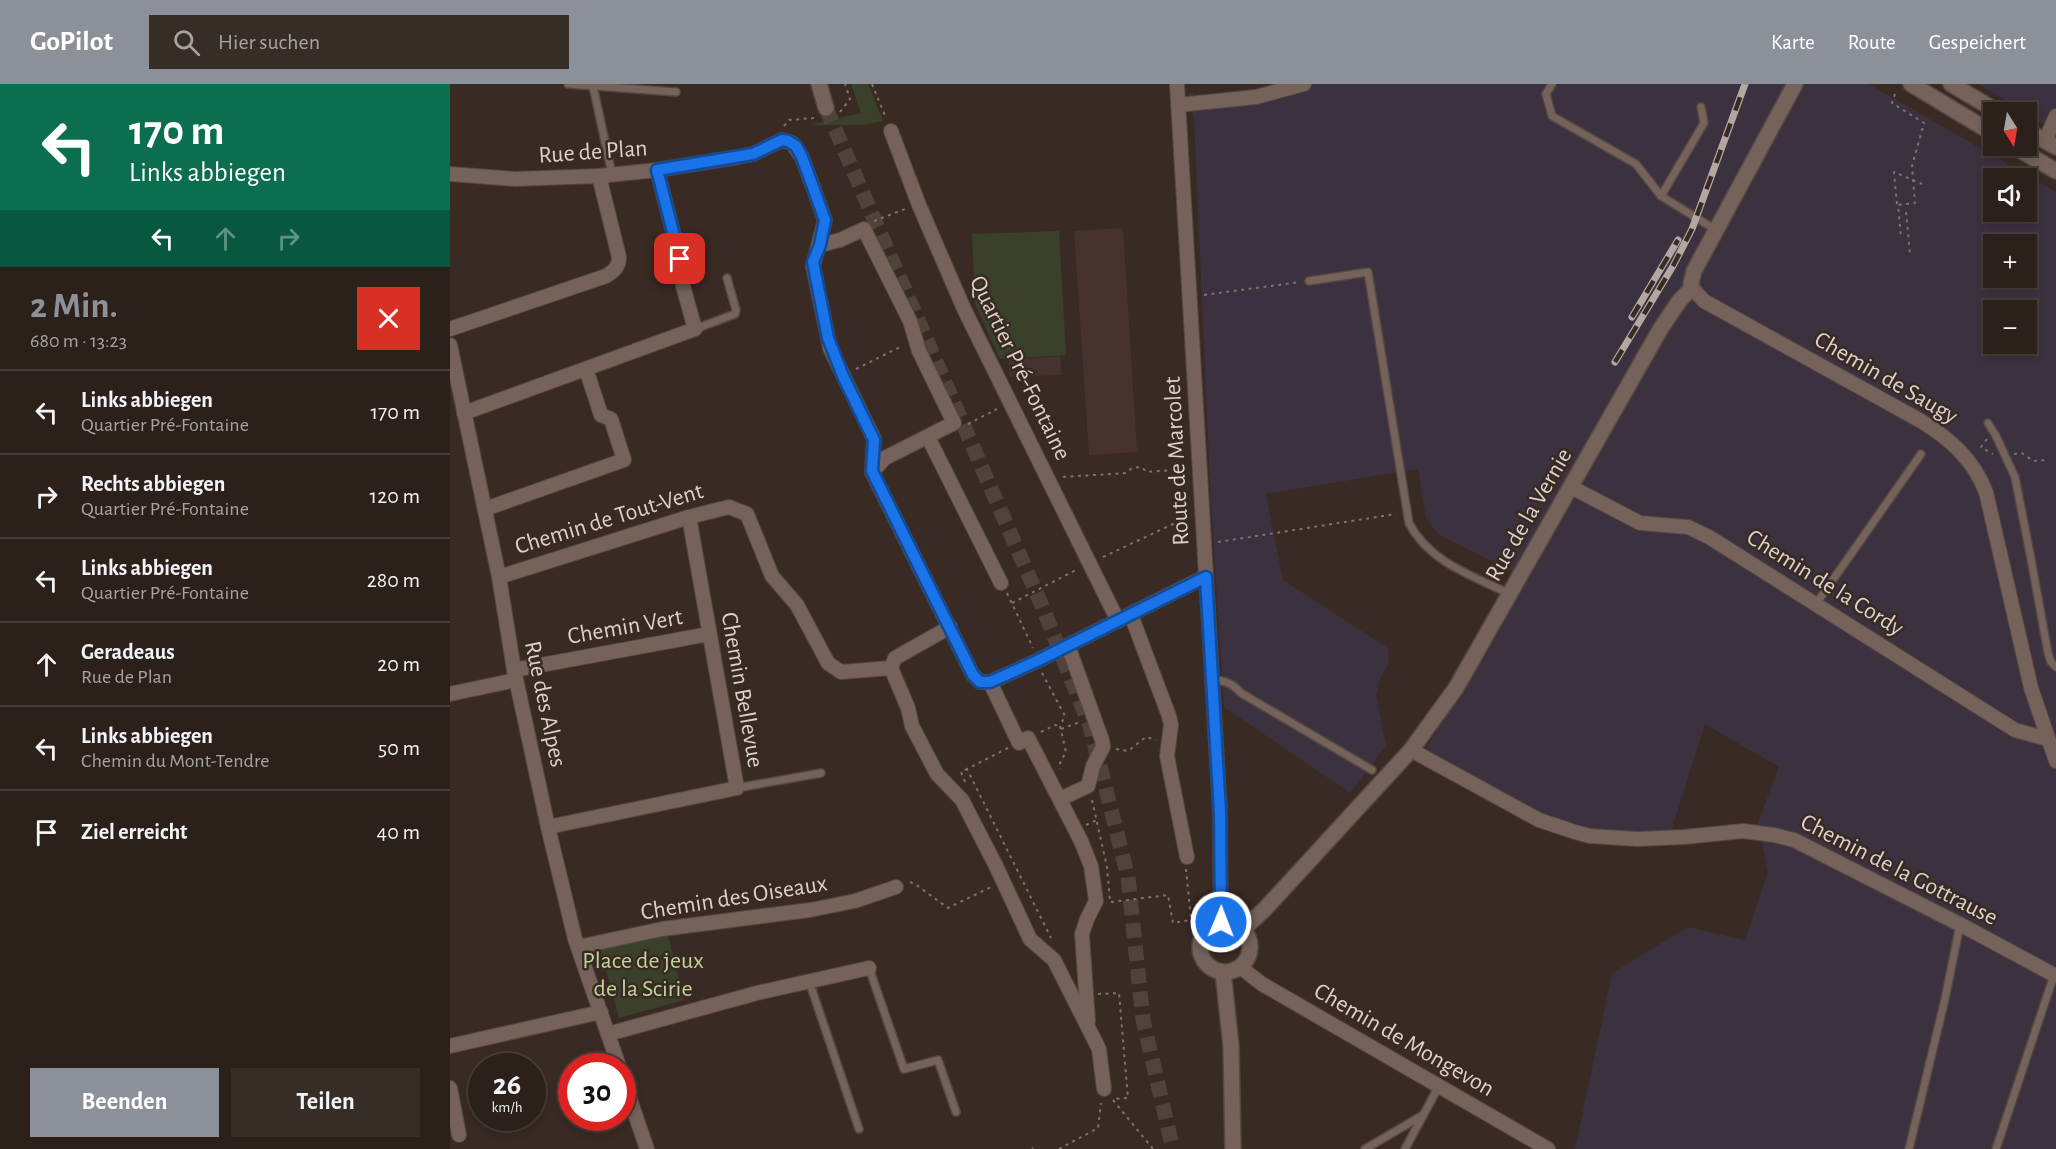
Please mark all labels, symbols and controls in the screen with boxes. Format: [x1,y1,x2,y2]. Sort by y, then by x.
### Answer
search box [149,15,569,69]
icon: search [170,26,203,59]
text: GoPilot [30,28,113,56]
text: Hier suchen [218,31,320,53]
text: Karte [1771,32,1815,53]
text: Route [1848,32,1896,53]
text: Gespeichert [1929,32,2026,53]
north arrow [1983,102,2037,156]
map controls [1983,102,2037,354]
icon: left [30,108,108,186]
text: 170 m [129,110,224,152]
street label: Rue de Plan [538,136,648,168]
text: Links abbiegen [129,159,286,186]
button: sound [1983,168,2037,222]
icon: left [146,222,179,255]
icon: ahead [209,222,242,255]
icon: right [272,222,305,255]
pin [654,233,705,284]
button: + [1983,234,2037,288]
icon: arrive [663,242,696,275]
street label: Quartier Pré-Fontaine [965,272,1075,464]
button: close [357,287,420,350]
text: 2 Min. [30,288,118,324]
button: − [1983,300,2037,354]
street label: Chemin de Saugy [1810,327,1962,429]
text: 680 m · 13:23 [30,331,127,351]
street label: Route de Marcolet [1161,376,1193,546]
text: Links abbiegen [81,389,213,411]
icon: left [30,396,63,429]
text: 170 m [370,401,420,423]
text: Quartier Pré-Fontaine [81,415,249,435]
street label: Rue de la Vernie [1481,444,1577,586]
text: Rechts abbiegen [81,473,225,495]
street label: Chemin de Tout-Vent [512,479,706,559]
icon: right [30,480,63,513]
text: 120 m [370,485,420,507]
text: Quartier Pré-Fontaine [81,499,249,519]
street label: Chemin de la Cordy [1742,525,1908,641]
text: Links abbiegen [81,557,213,579]
icon: left [30,564,63,597]
text: 280 m [367,569,420,591]
text: Quartier Pré-Fontaine [81,583,249,603]
street label: Chemin Vert [566,605,685,649]
street label: Chemin Bellevue [717,610,767,770]
street label: Rue des Alpes [520,639,570,769]
text: Geradeaus [81,641,175,663]
icon: ahead [30,648,63,681]
text: 20 m [377,653,420,675]
text: Rue de Plan [81,667,172,687]
text: Links abbiegen [81,725,213,747]
icon: left [30,732,63,765]
text: 50 m [378,737,420,759]
text: Chemin du Mont-Tendre [81,751,270,771]
street label: Chemin de la Gottrause [1797,810,2001,930]
icon: arrive [30,816,63,849]
text: Ziel erreicht [81,821,188,843]
text: 40 m [377,821,420,843]
street label: Chemin des Oiseaux [639,871,829,925]
position arrow [1189,890,1253,954]
park label: Place de jeux de la Scirie [582,949,704,1001]
street label: Chemin de Mongevon [1310,979,1498,1101]
speed limit sign: 30 [558,1053,636,1131]
button: Beenden [30,1068,219,1137]
button: Teilen [231,1068,420,1137]
text: 26 [493,1070,521,1100]
text: km/h [492,1100,522,1115]

